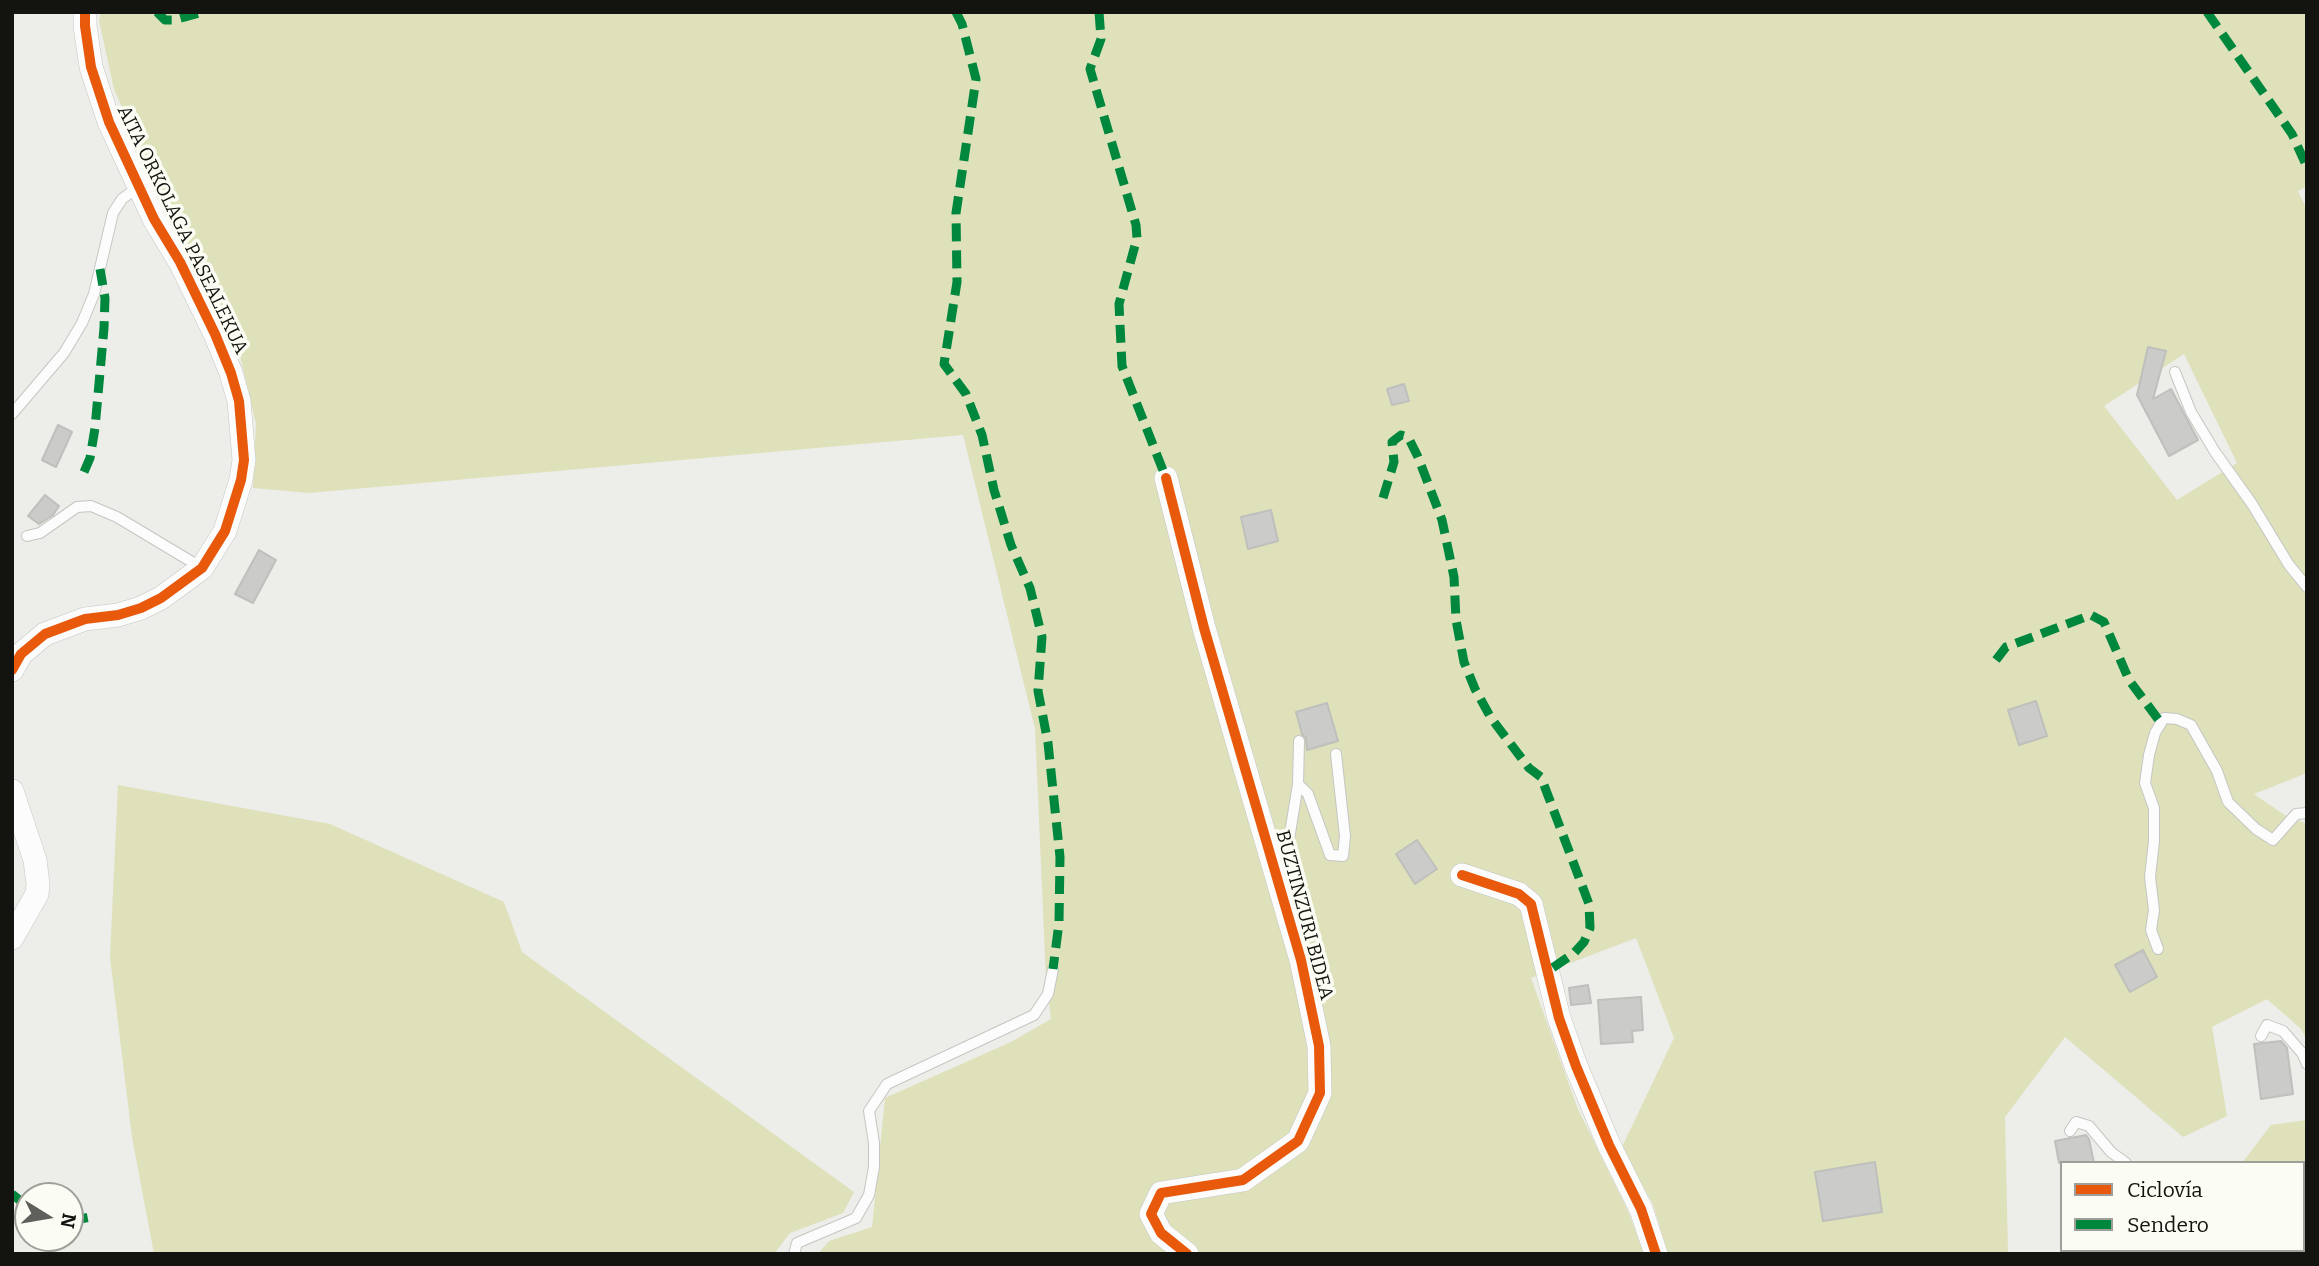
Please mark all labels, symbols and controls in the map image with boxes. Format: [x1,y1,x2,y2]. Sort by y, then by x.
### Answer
street label: AITA ORKOLAGA PASEALEKUA [112,102,252,358]
street label: BUZTINZURI BIDEA [1270,828,1338,1002]
legend [2060,1161,2305,1252]
text: Ciclovía [2127,1177,2203,1203]
north arrow [14,1182,84,1252]
text: N [55,1211,81,1230]
text: Sendero [2127,1212,2209,1238]

